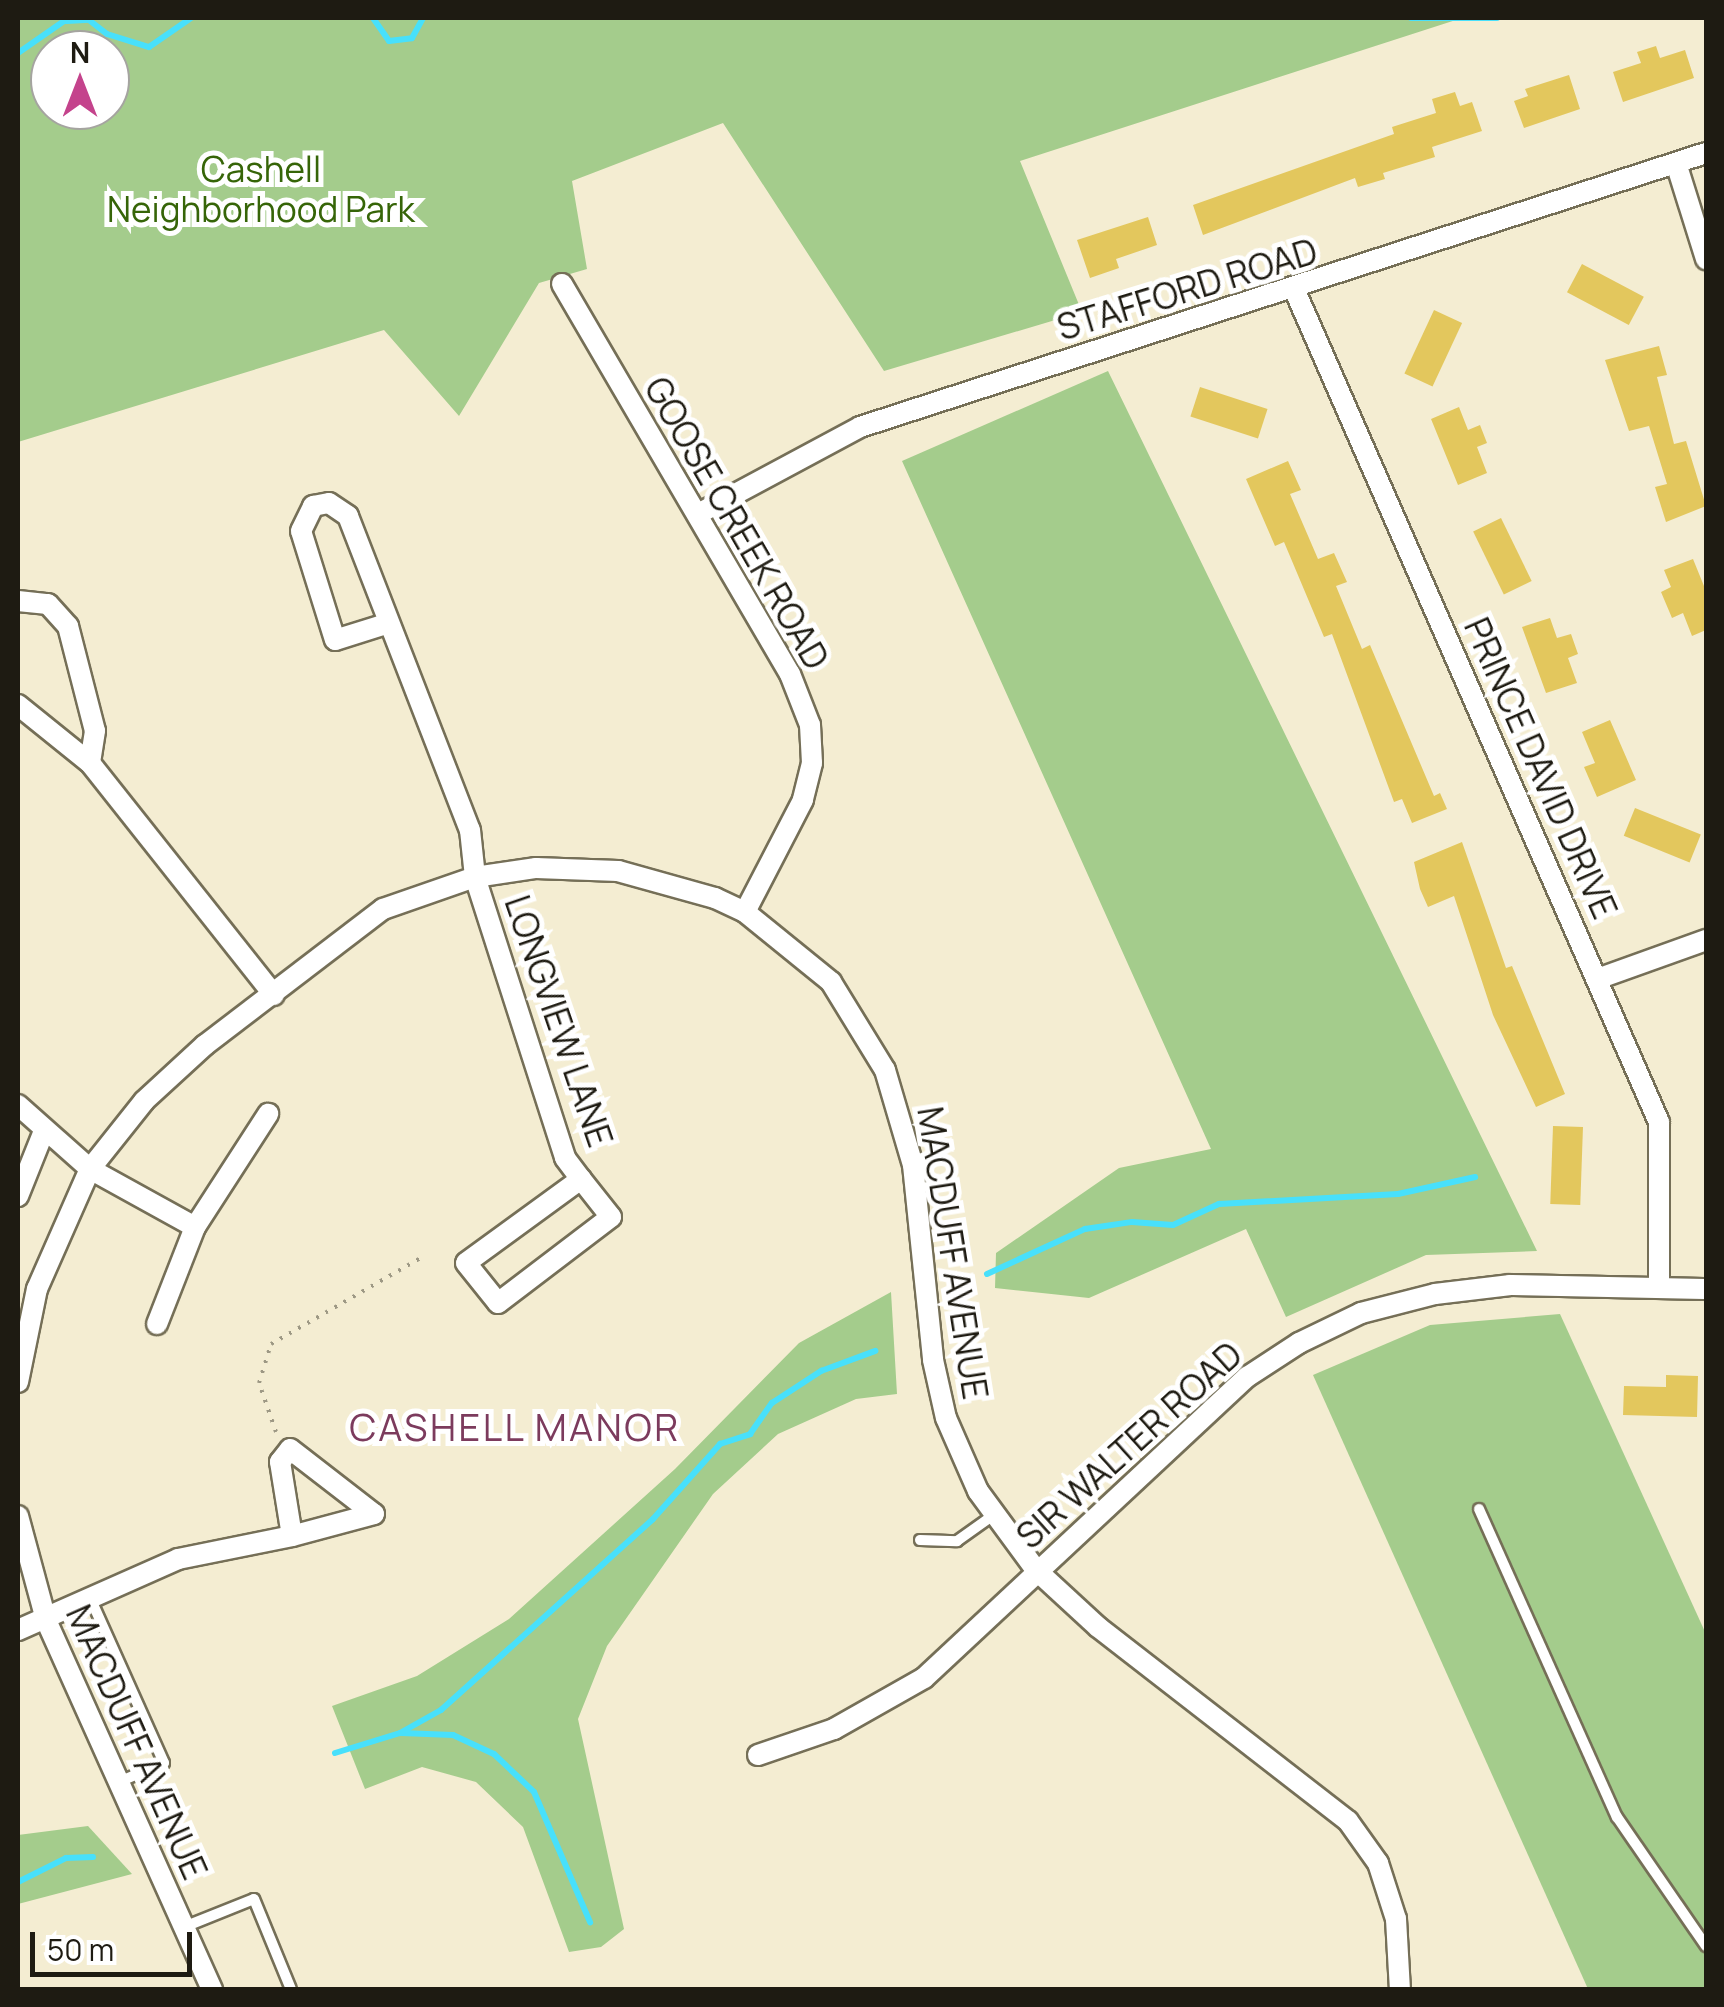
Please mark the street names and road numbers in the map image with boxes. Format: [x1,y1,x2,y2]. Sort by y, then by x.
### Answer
street label: STAFFORD ROAD [1052,230,1322,348]
street label: GOOSE CREEK ROAD [636,369,838,677]
street label: PRINCE DAVID DRIVE [1456,611,1626,925]
street label: LONGVIEW LANE [496,890,622,1152]
street label: MACDUFF AVENUE [909,1104,997,1402]
street label: SIR WALTER ROAD [1008,1333,1250,1557]
street label: MACDUFF AVENUE [58,1598,216,1886]

